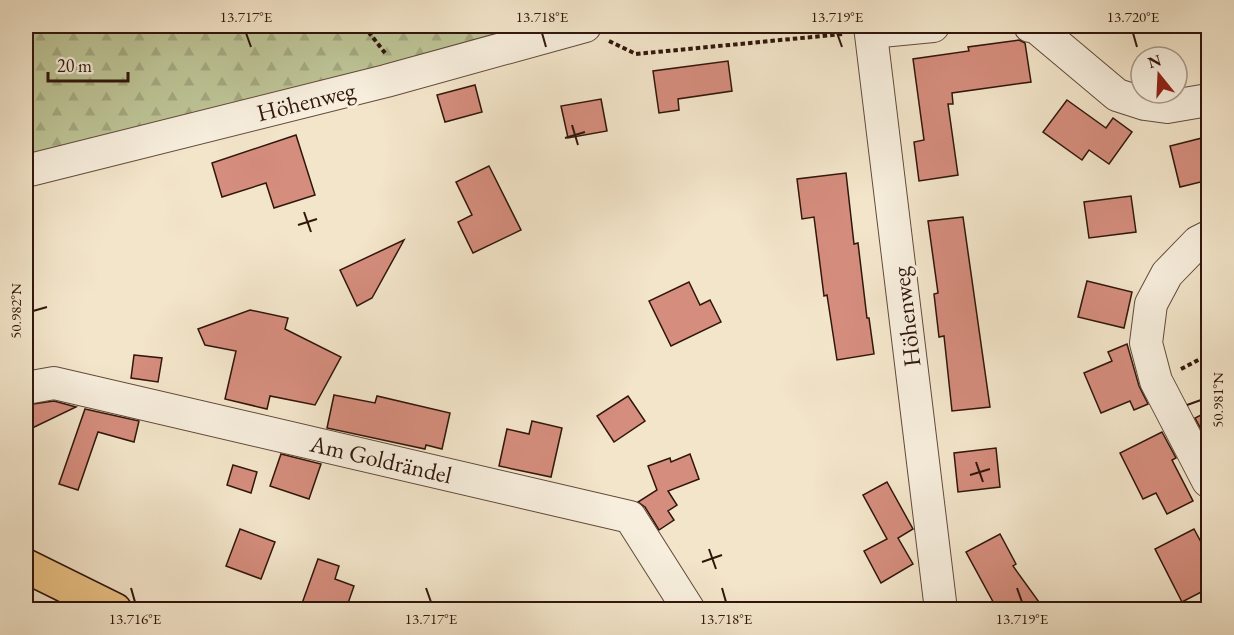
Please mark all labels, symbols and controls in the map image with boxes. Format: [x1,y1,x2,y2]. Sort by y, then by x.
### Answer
text: 13.717°E [220,7,273,26]
text: 13.718°E [516,7,569,26]
text: 13.719°E [811,7,864,26]
text: 13.720°E [1107,7,1160,26]
scale bar [48,45,128,83]
north arrow [1129,45,1189,105]
text: N [1145,49,1164,73]
text: 20 m [57,54,92,77]
street label: Höhenweg [254,74,359,128]
street label: Höhenweg [884,265,928,369]
text: 50.982°N [6,283,25,339]
text: 50.981°N [1208,372,1227,428]
street label: Am Goldrändel [306,427,455,490]
text: 13.716°E [109,609,162,628]
text: 13.717°E [405,609,458,628]
text: 13.718°E [700,609,753,628]
text: 13.719°E [996,609,1049,628]

